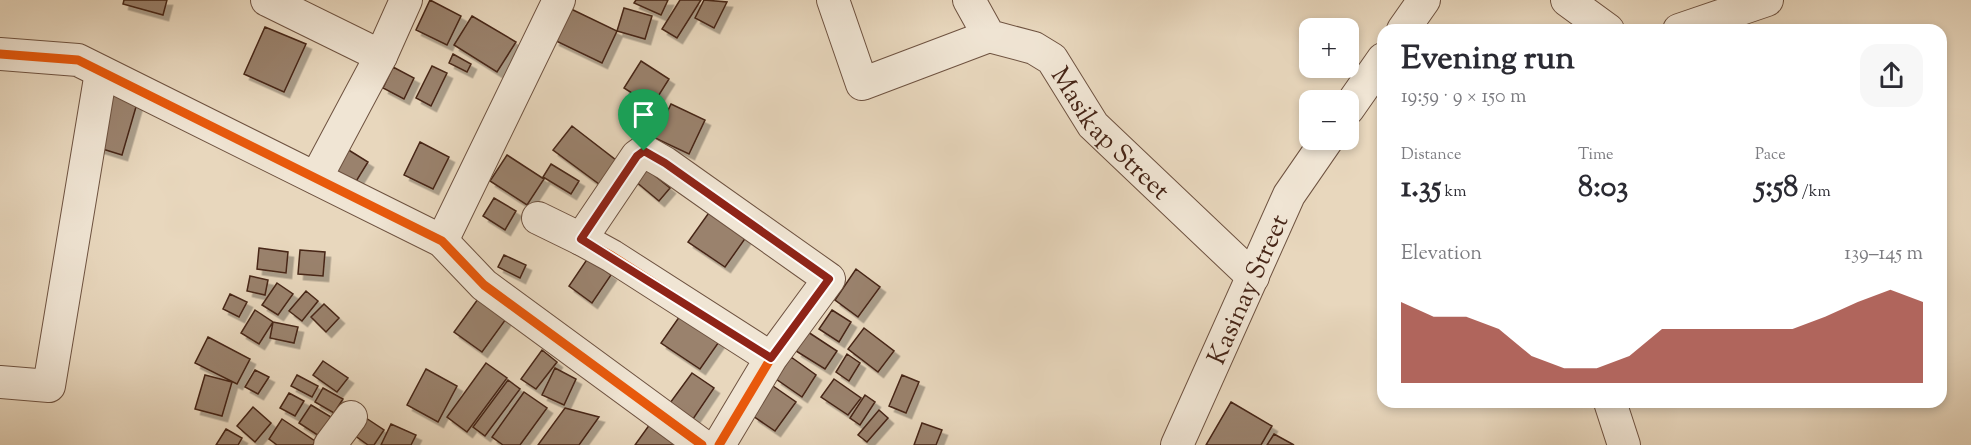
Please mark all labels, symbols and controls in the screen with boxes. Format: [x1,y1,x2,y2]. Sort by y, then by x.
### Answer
map controls [1299,18,1359,150]
button: + [1299,18,1359,78]
text: Evening run [1401,36,1575,84]
button: share [1860,44,1923,107]
street label: Masikap Street [1040,61,1177,210]
text: 19:59 · 9 × 150 m [1401,83,1526,112]
pin [618,89,669,151]
button: − [1299,90,1359,150]
icon: arrive [627,98,660,131]
text: Distance [1401,144,1461,167]
text: Time [1578,144,1614,167]
text: Pace [1755,144,1786,167]
text: 1.35 [1401,167,1441,210]
text: 8:03 [1578,167,1629,210]
text: 5:58 [1755,167,1798,210]
text: km [1441,181,1467,204]
text: /km [1798,181,1831,204]
street label: Kasinay Street [1199,209,1299,371]
text: Elevation [1401,240,1482,269]
text: 139–145 m [1844,240,1923,269]

